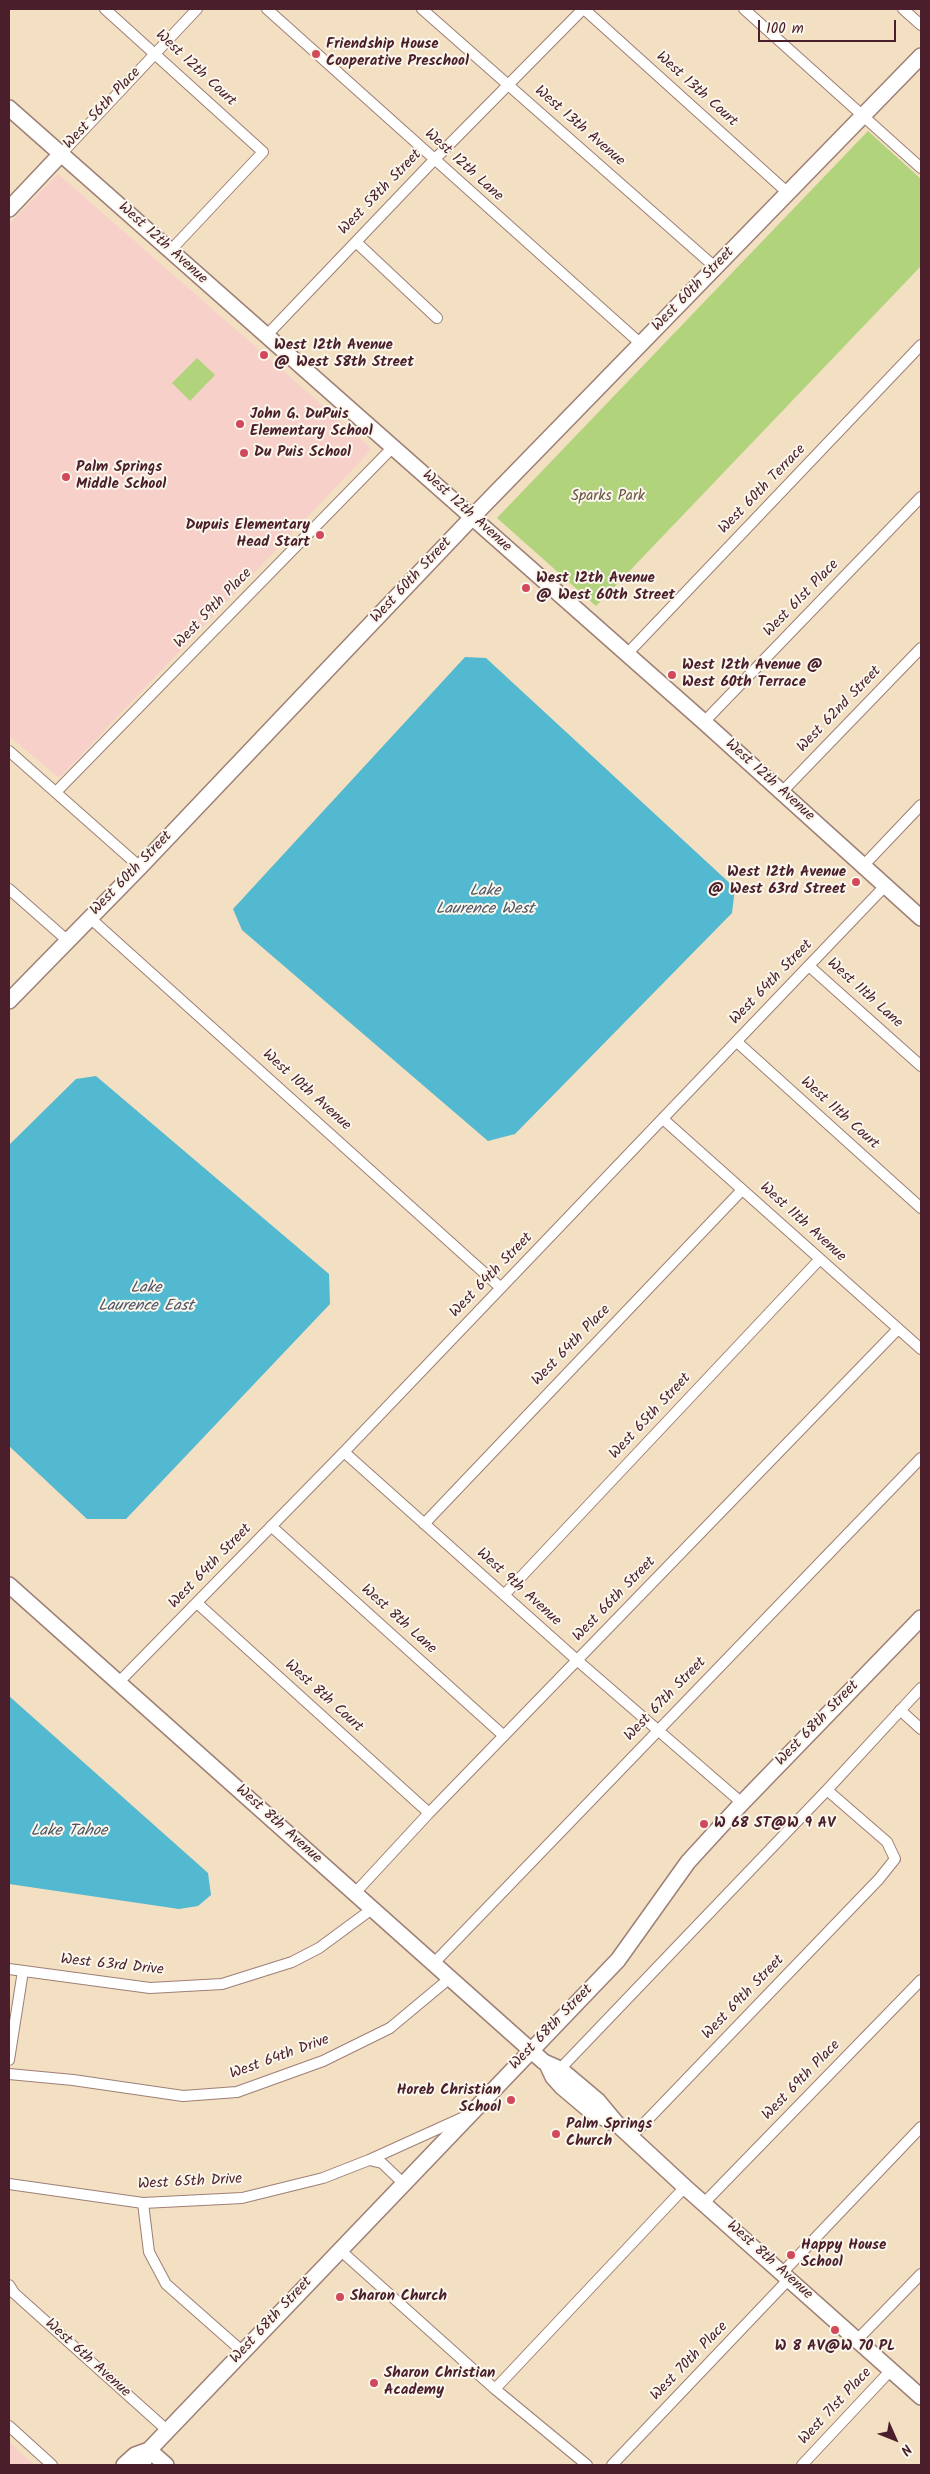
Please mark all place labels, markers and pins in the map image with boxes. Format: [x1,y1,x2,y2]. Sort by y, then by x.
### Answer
place label: Friendship House Cooperative Preschool [326,36,469,71]
marker: Friendship House Cooperative Preschool [310,48,322,60]
place label: West 12th Avenue @ West 58th Street [274,337,414,372]
marker: West 12th Avenue @ West 58th Street [258,349,270,361]
place label: John G. DuPuis Elementary School [250,406,373,441]
marker: John G. DuPuis Elementary School [234,418,246,430]
place label: Du Puis School [254,444,351,462]
marker: Du Puis School [238,447,250,459]
place label: Palm Springs Middle School [76,459,166,494]
marker: Palm Springs Middle School [60,471,72,483]
place label: Dupuis Elementary Head Start [186,517,310,552]
marker: Dupuis Elementary Head Start [314,529,326,541]
place label: West 12th Avenue @ West 60th Street [536,570,675,605]
marker: West 12th Avenue @ West 60th Street [520,582,532,594]
place label: West 12th Avenue @ West 60th Terrace [682,657,823,692]
marker: West 12th Avenue @ West 60th Terrace [666,669,678,681]
place label: West 12th Avenue @ West 63rd Street [708,864,846,899]
marker: West 12th Avenue @ West 63rd Street [850,876,862,888]
place label: W 68 ST@W 9 AV [714,1815,835,1833]
marker: W 68 ST@W 9 AV [698,1818,710,1830]
place label: Horeb Christian School [397,2082,501,2117]
marker: Horeb Christian School [505,2094,517,2106]
place label: Palm Springs Church [566,2116,652,2151]
marker: Palm Springs Church [550,2128,562,2140]
place label: Happy House School [801,2237,886,2272]
marker: Happy House School [785,2249,797,2261]
place label: Sharon Church [350,2288,447,2306]
marker: Sharon Church [334,2291,346,2303]
marker: W 8 AV@W 70 PL [829,2324,841,2336]
place label: W 8 AV@W 70 PL [775,2338,895,2356]
place label: Sharon Christian Academy [384,2365,495,2400]
marker: Sharon Christian Academy [368,2377,380,2389]

